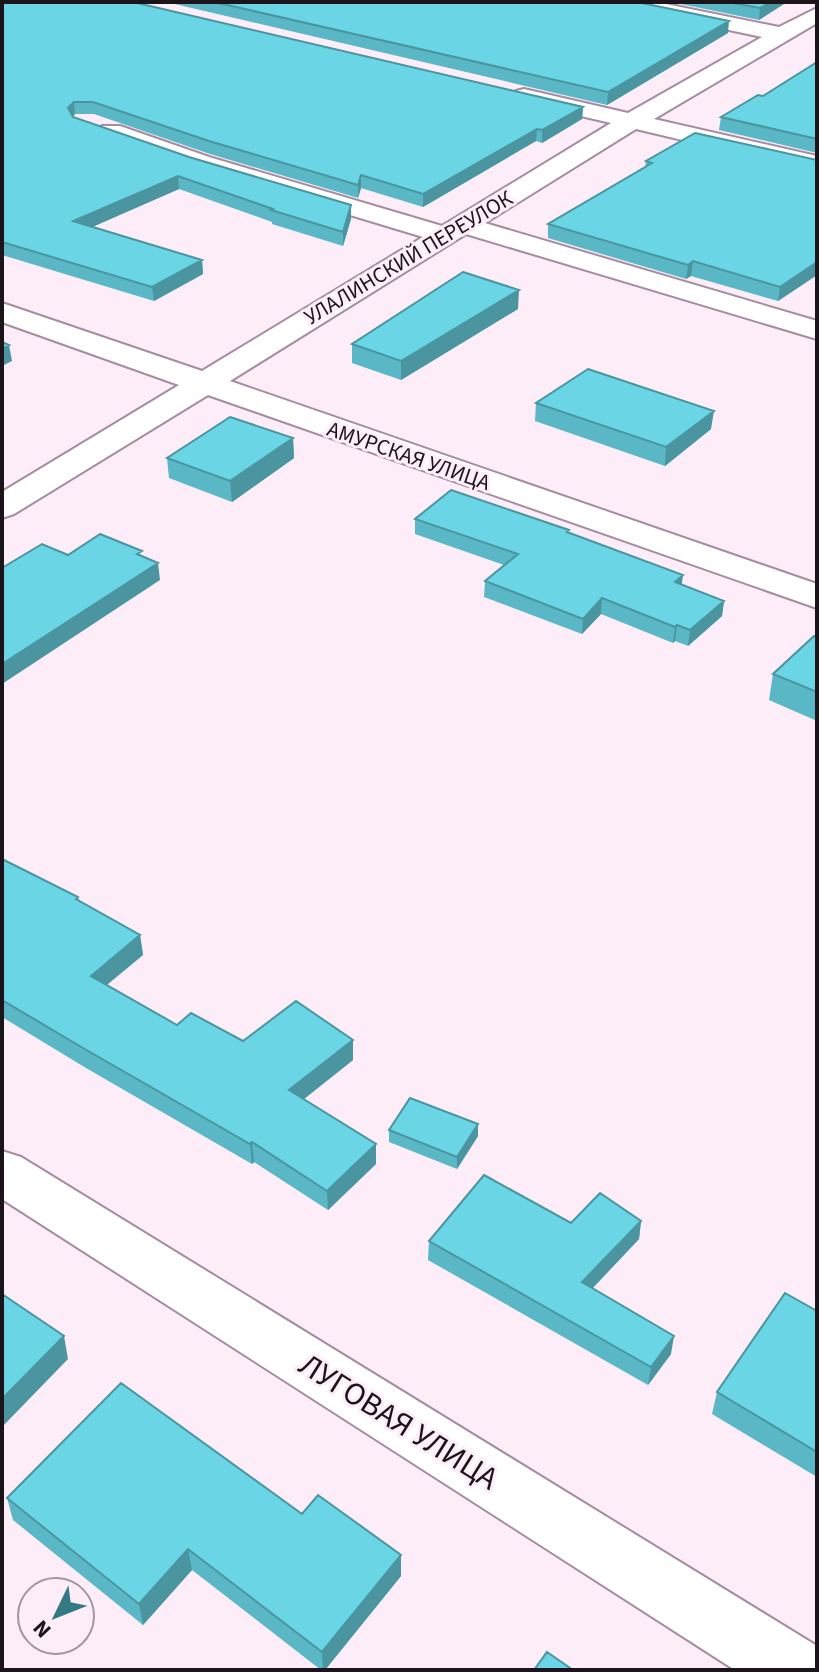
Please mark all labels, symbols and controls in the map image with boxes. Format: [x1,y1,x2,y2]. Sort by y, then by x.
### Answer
street label: УЛАЛИНСКИЙ ПЕРЕУЛОК [298,183,519,333]
street label: АМУРСКАЯ УЛИЦА [323,413,495,499]
street label: ЛУГОВАЯ УЛИЦА [290,1342,508,1502]
north arrow [16,1576,96,1656]
text: N [25,1613,59,1645]

